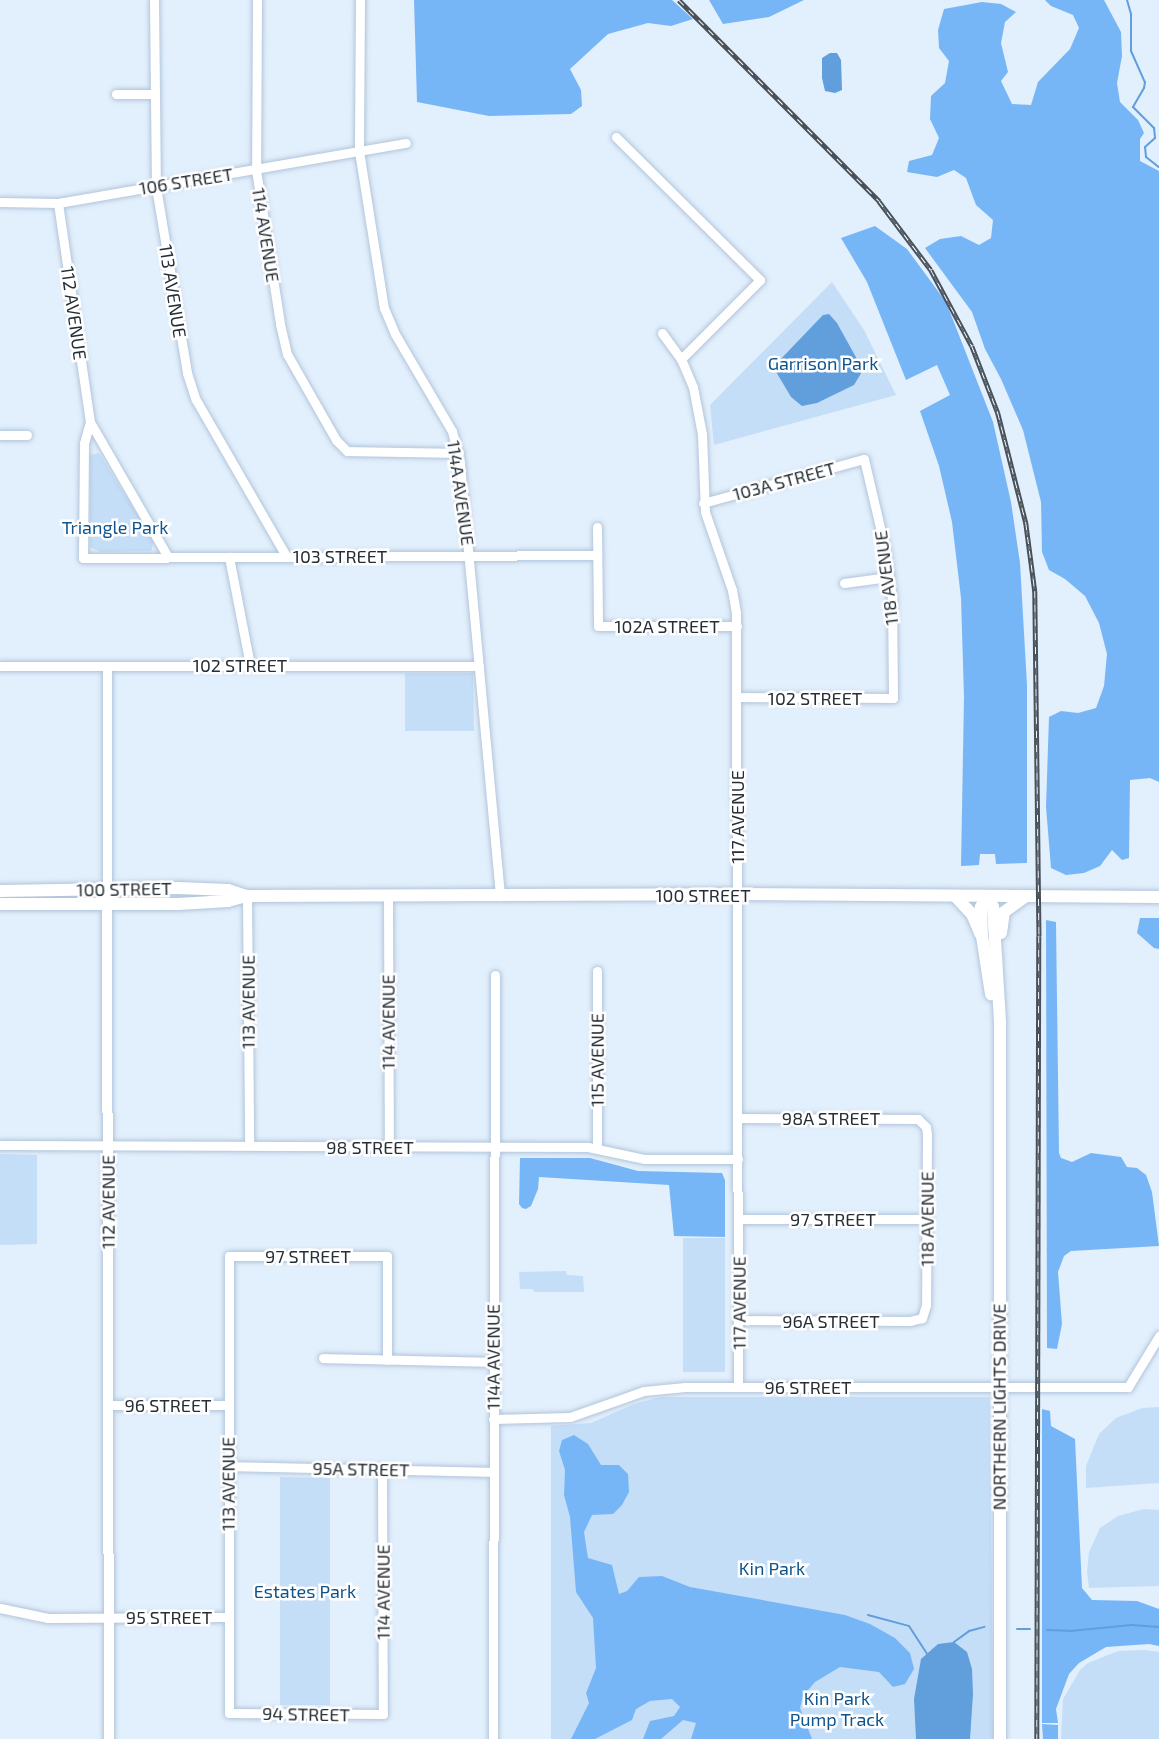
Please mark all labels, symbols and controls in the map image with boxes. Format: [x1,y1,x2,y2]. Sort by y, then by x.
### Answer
street label: 106 STREET [138,163,234,199]
street label: 114 AVENUE [248,186,284,284]
street label: 113 AVENUE [155,243,191,339]
street label: 112 AVENUE [57,265,91,361]
park label: Garrison Park [768,352,878,374]
street label: 114A AVENUE [443,439,479,547]
street label: 103A STREET [730,457,838,505]
park label: Triangle Park [62,516,168,538]
street label: 118 AVENUE [869,529,903,627]
street label: 103 STREET [293,545,387,567]
street label: 102A STREET [614,615,720,637]
street label: 102 STREET [193,654,287,676]
street label: 102 STREET [768,687,862,709]
street label: 117 AVENUE [726,770,748,864]
street label: 100 STREET [76,877,172,901]
street label: 100 STREET [655,884,751,906]
street label: 113 AVENUE [237,955,259,1049]
street label: 114 AVENUE [377,974,399,1070]
street label: 115 AVENUE [586,1013,608,1107]
street label: 98A STREET [782,1107,880,1129]
street label: 98 STREET [326,1136,414,1158]
street label: 112 AVENUE [97,1155,119,1249]
street label: 118 AVENUE [916,1171,938,1267]
street label: 97 STREET [790,1208,876,1230]
street label: 97 STREET [265,1245,351,1267]
street label: 117 AVENUE [728,1256,750,1350]
street label: 114A AVENUE [482,1304,504,1410]
street label: NORTHERN LIGHTS DRIVE [988,1304,1010,1510]
street label: 96A STREET [782,1310,880,1332]
street label: 96 STREET [765,1376,851,1398]
street label: 96 STREET [125,1394,211,1416]
street label: 113 AVENUE [217,1437,239,1531]
street label: 95A STREET [312,1457,410,1481]
street label: 114 AVENUE [372,1544,394,1640]
park label: Kin Park [739,1557,805,1579]
park label: Estates Park [254,1580,356,1602]
street label: 95 STREET [126,1606,212,1628]
park label: Kin Park Pump Track [790,1688,884,1730]
street label: 94 STREET [262,1702,350,1726]

